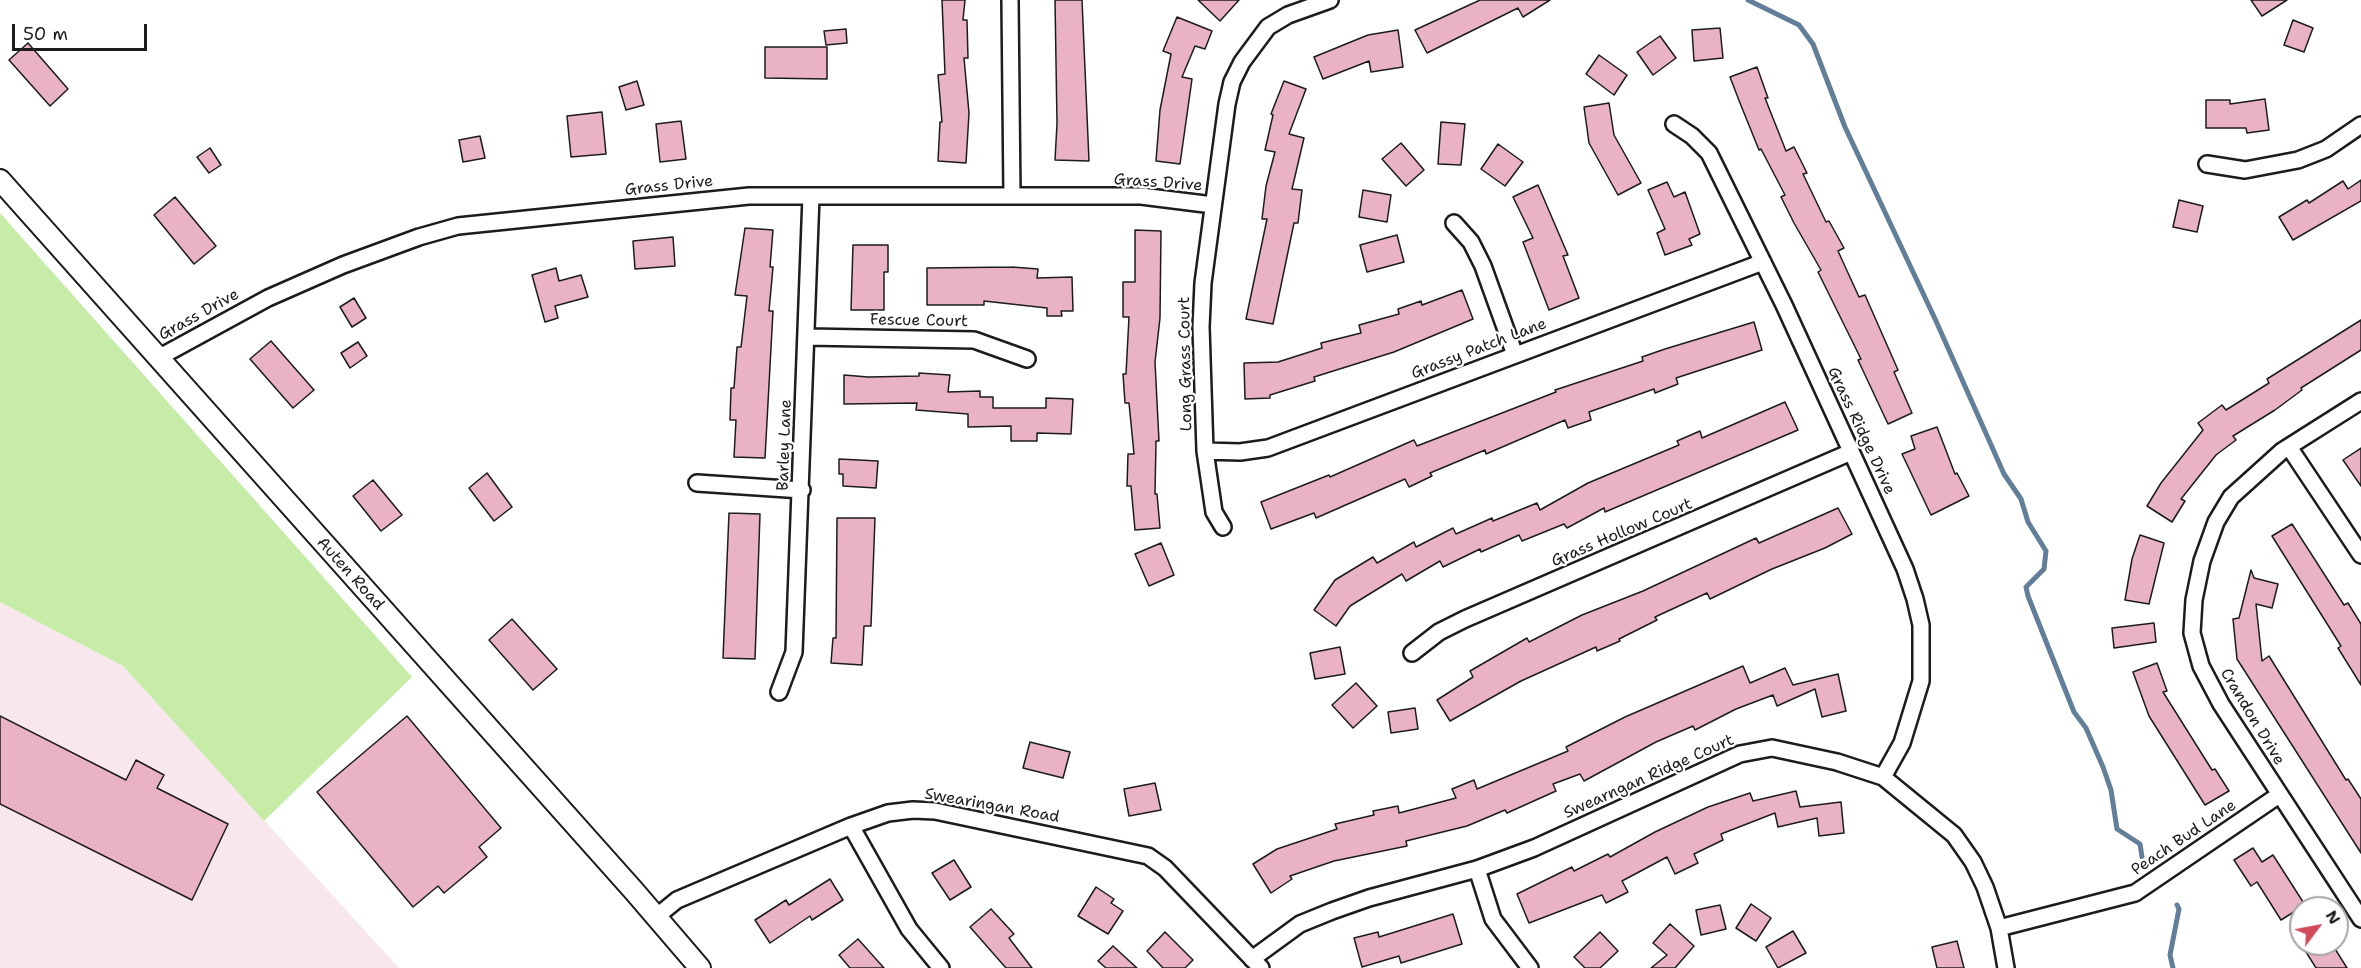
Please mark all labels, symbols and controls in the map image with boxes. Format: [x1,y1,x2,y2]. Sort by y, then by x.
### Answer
scale bar [15,12,150,50]
text: 50 m [23,22,68,46]
street label: Grass Drive [1113,170,1203,196]
street label: Grass Drive [624,172,714,200]
street label: Grass Drive [156,285,242,345]
street label: Long Grass Court [1175,296,1197,432]
street label: Fescue Court [870,311,968,331]
street label: Grassy Patch Lane [1408,314,1550,384]
street label: Grass Ridge Drive [1823,364,1899,498]
street label: Barley Lane [774,399,796,491]
street label: Grass Hollow Court [1549,495,1695,571]
street label: Auten Road [312,534,388,614]
street label: Crandon Drive [2216,665,2288,769]
street label: Swearngan Ridge Court [1561,731,1737,823]
street label: Swearingan Road [923,785,1061,827]
street label: Peach Bud Lane [2128,796,2240,880]
north arrow [2289,896,2349,956]
text: N [2321,906,2345,928]

